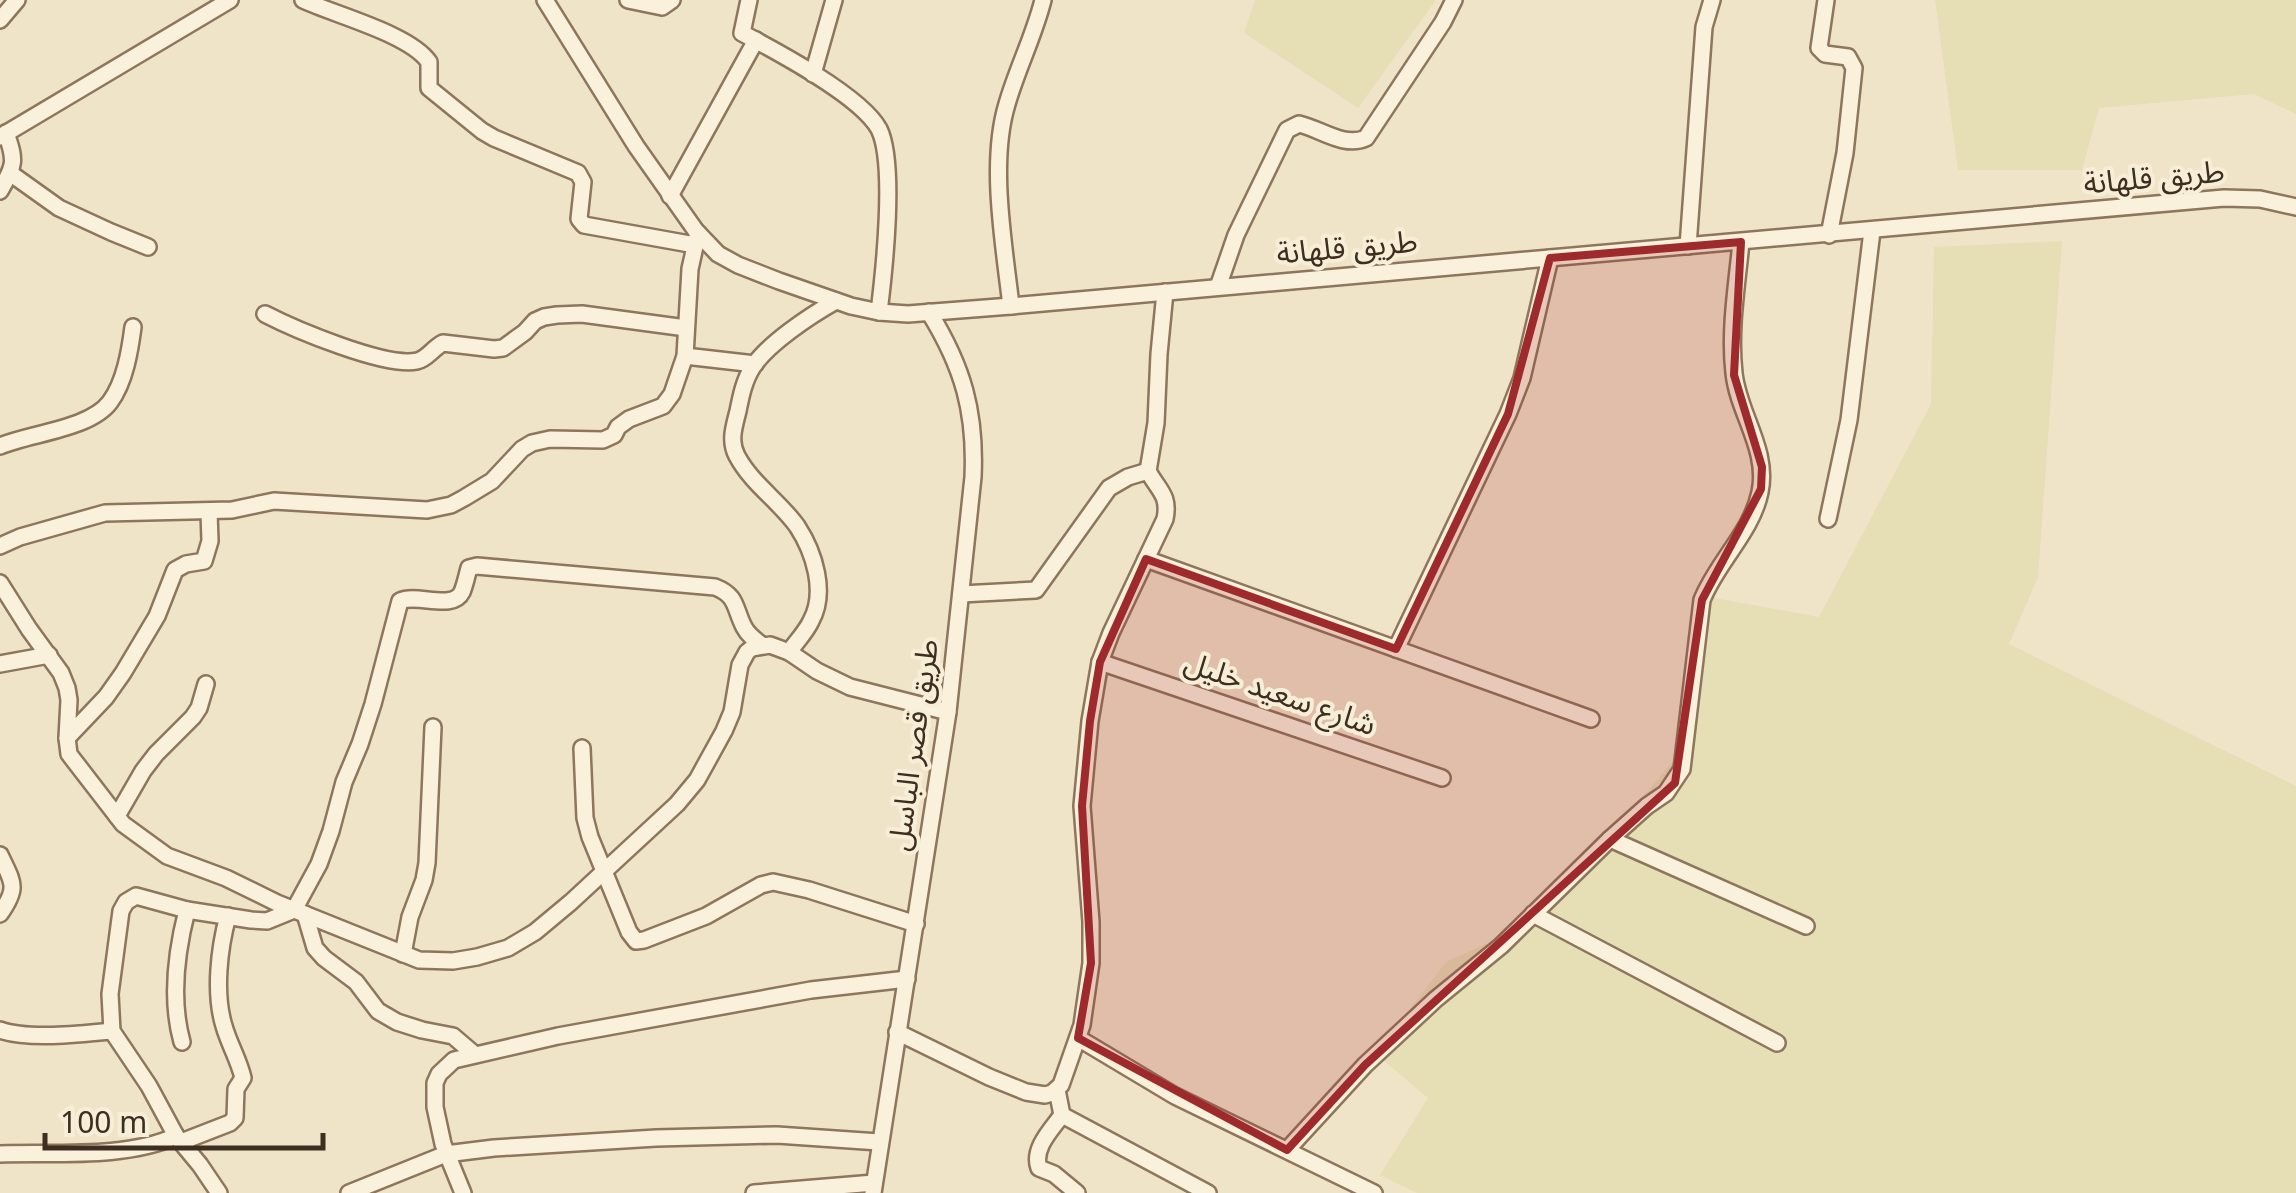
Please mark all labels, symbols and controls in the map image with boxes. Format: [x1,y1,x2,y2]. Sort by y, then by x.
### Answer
street label: طريق قلهانة [2081,140,2227,216]
street label: طريق قلهانة [1274,210,1420,286]
street label: شارع سعيد خليل [1175,632,1385,756]
street label: طريق قصر الباسل [868,635,960,855]
scale bar [45,1088,322,1150]
text: 100 m [60,1092,147,1155]

